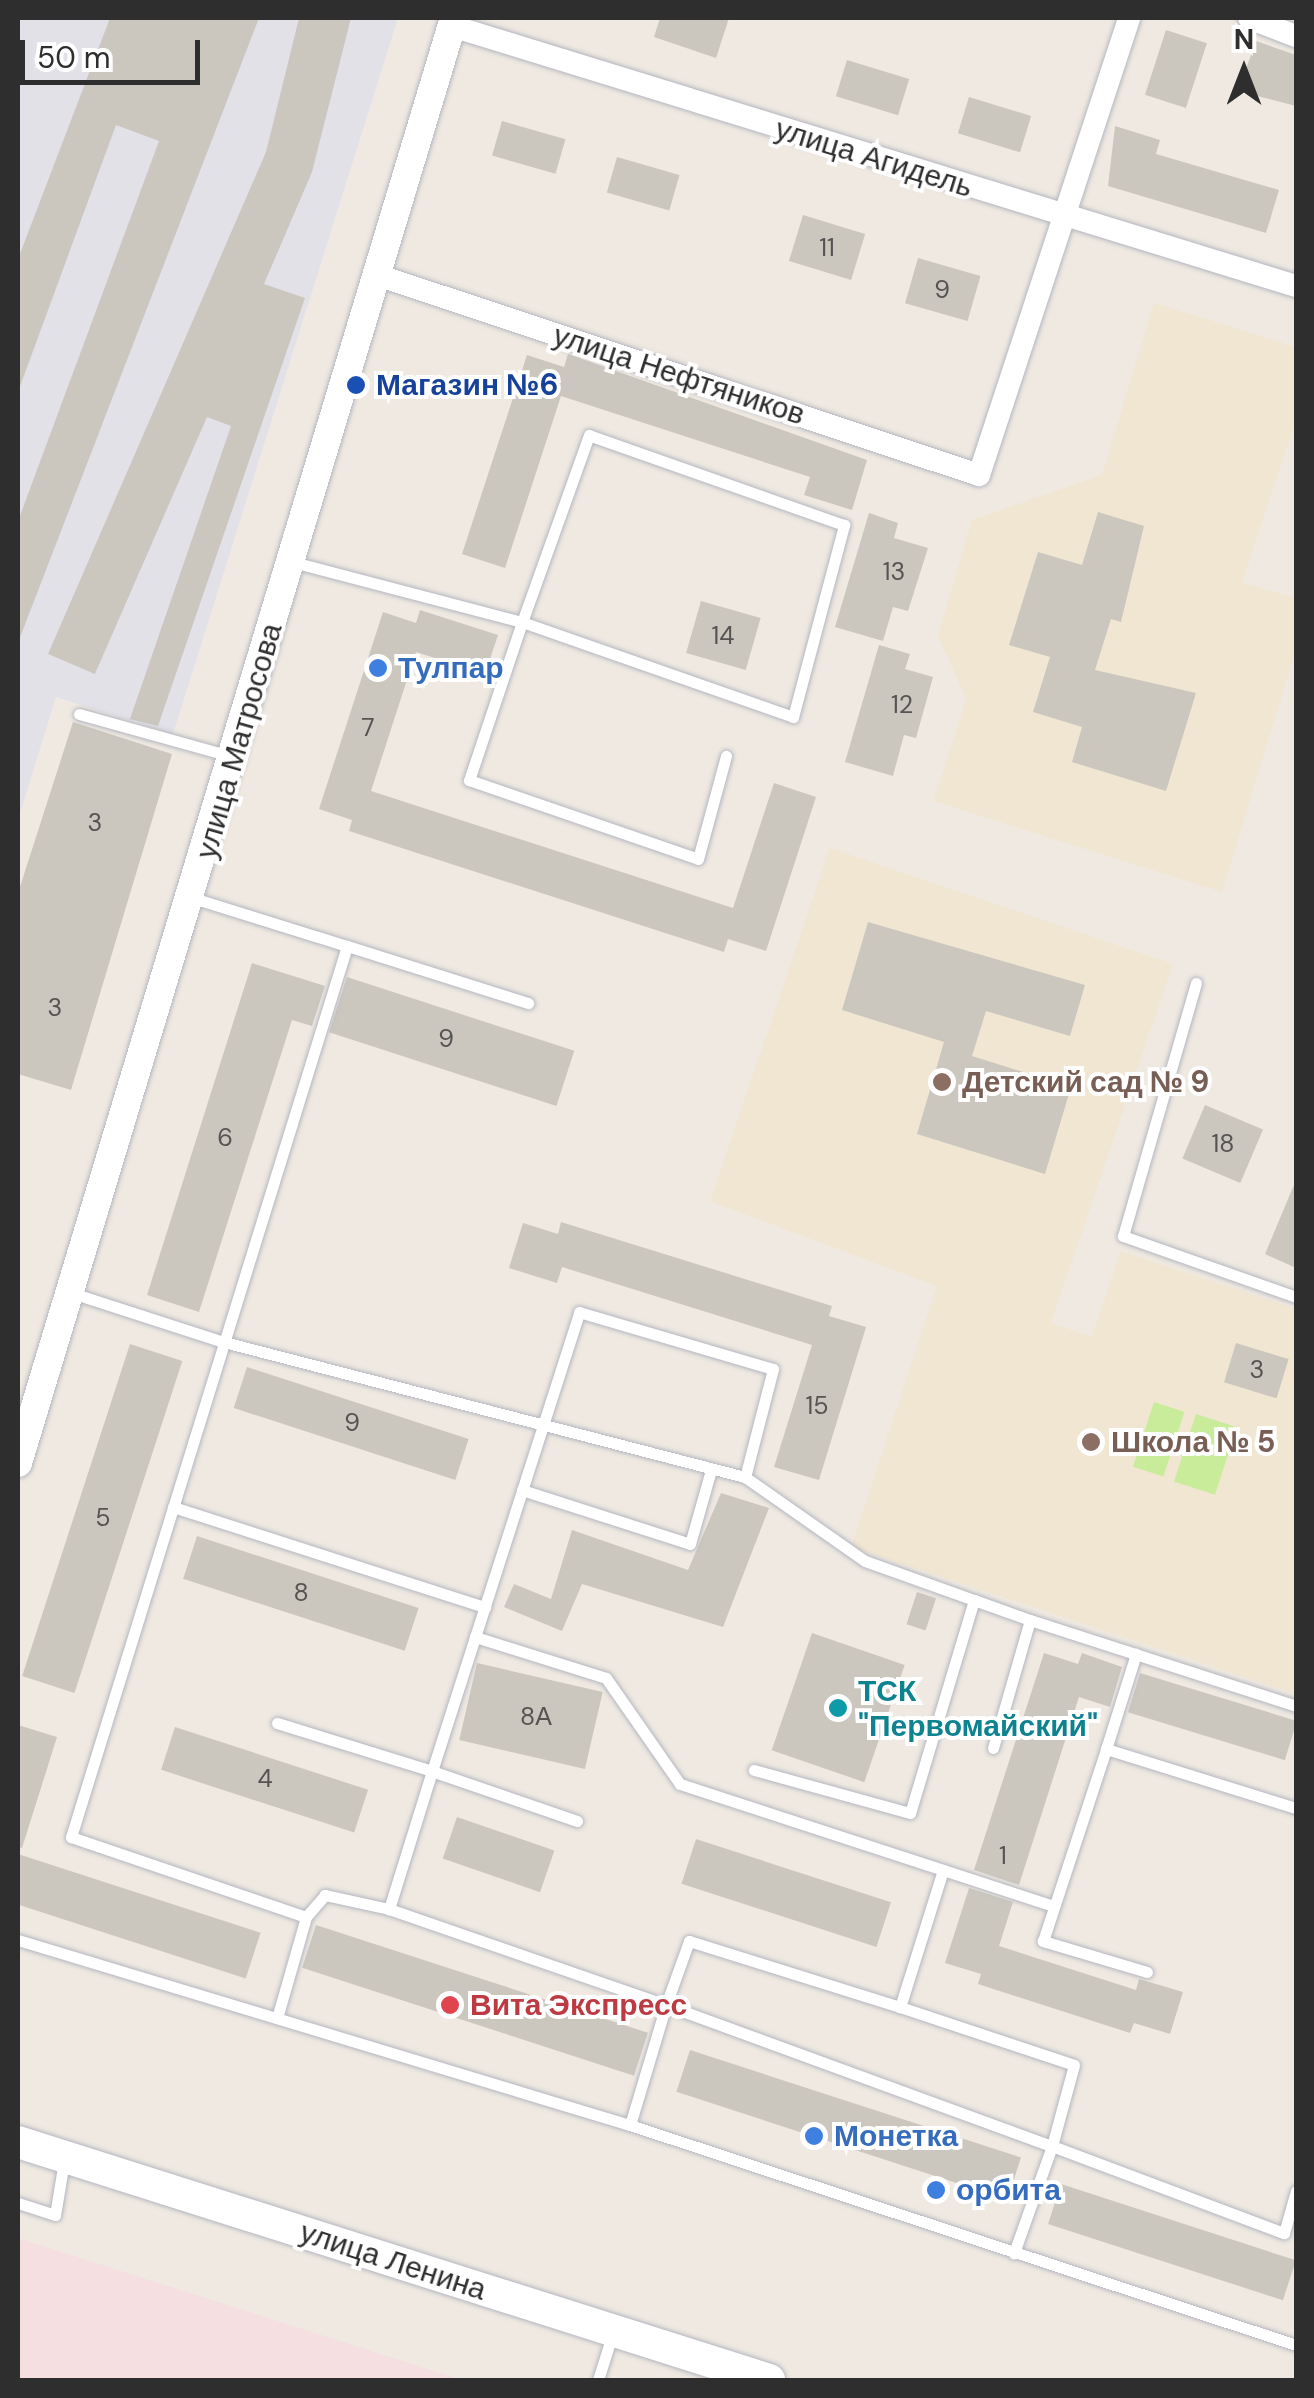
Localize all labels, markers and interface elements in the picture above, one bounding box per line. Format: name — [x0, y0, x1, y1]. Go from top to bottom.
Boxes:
scale bar — [25, 20, 205, 82]
north arrow — [1194, 20, 1294, 120]
text: N — [1234, 21, 1254, 58]
text: 50 m — [37, 38, 111, 77]
street label: улица Агидель — [771, 111, 977, 205]
house number: 11 — [819, 233, 835, 263]
house number: 9 — [934, 275, 950, 305]
street label: улица Нефтяников — [549, 317, 809, 433]
place label: Магазин №6 — [376, 367, 559, 403]
marker: Магазин №6 — [345, 374, 367, 396]
house number: 13 — [883, 557, 905, 587]
street label: улица Матросова — [188, 619, 290, 863]
house number: 14 — [712, 621, 734, 651]
place label: Тулпар — [398, 650, 504, 686]
marker: Тулпар — [367, 657, 389, 679]
house number: 12 — [891, 690, 913, 720]
house number: 7 — [361, 713, 375, 743]
house number: 3 — [88, 808, 102, 838]
house number: 3 — [48, 993, 62, 1023]
house number: 9 — [438, 1024, 454, 1054]
place label: Детский сад № 9 — [962, 1064, 1209, 1100]
marker: Детский сад № 9 — [931, 1071, 953, 1093]
house number: 6 — [217, 1123, 233, 1153]
house number: 18 — [1212, 1129, 1234, 1159]
house number: 3 — [1250, 1355, 1264, 1385]
house number: 15 — [805, 1391, 829, 1421]
house number: 9 — [344, 1408, 360, 1438]
place label: Школа № 5 — [1111, 1424, 1275, 1460]
marker: Школа № 5 — [1080, 1431, 1102, 1453]
house number: 5 — [95, 1503, 111, 1533]
house number: 8 — [293, 1578, 309, 1608]
place label: ТСК "Первомайский" — [858, 1673, 1098, 1744]
marker: ТСК "Первомайский" — [827, 1697, 849, 1719]
house number: 8А — [520, 1702, 552, 1732]
house number: 4 — [257, 1764, 273, 1794]
house number: 1 — [999, 1841, 1007, 1871]
place label: Вита Экспресс — [470, 1987, 687, 2023]
marker: Вита Экспресс — [439, 1994, 461, 2016]
place label: Монетка — [834, 2118, 958, 2154]
marker: Монетка — [803, 2125, 825, 2147]
place label: орбита — [956, 2172, 1061, 2208]
marker: орбита — [925, 2179, 947, 2201]
street label: улица Ленина — [295, 2214, 491, 2308]

